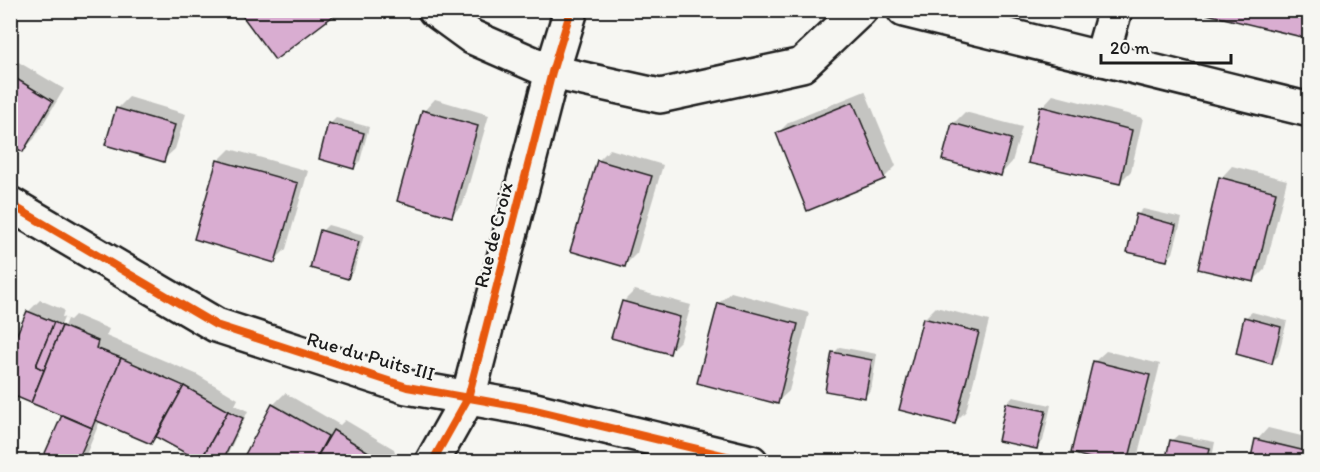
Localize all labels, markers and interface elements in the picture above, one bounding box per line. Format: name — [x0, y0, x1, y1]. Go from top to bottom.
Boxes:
scale bar — [1101, 27, 1232, 65]
text: 20 m — [1110, 37, 1150, 59]
street label: Rue de Croix — [468, 180, 518, 290]
street label: Rue du Puits III — [304, 326, 438, 386]

